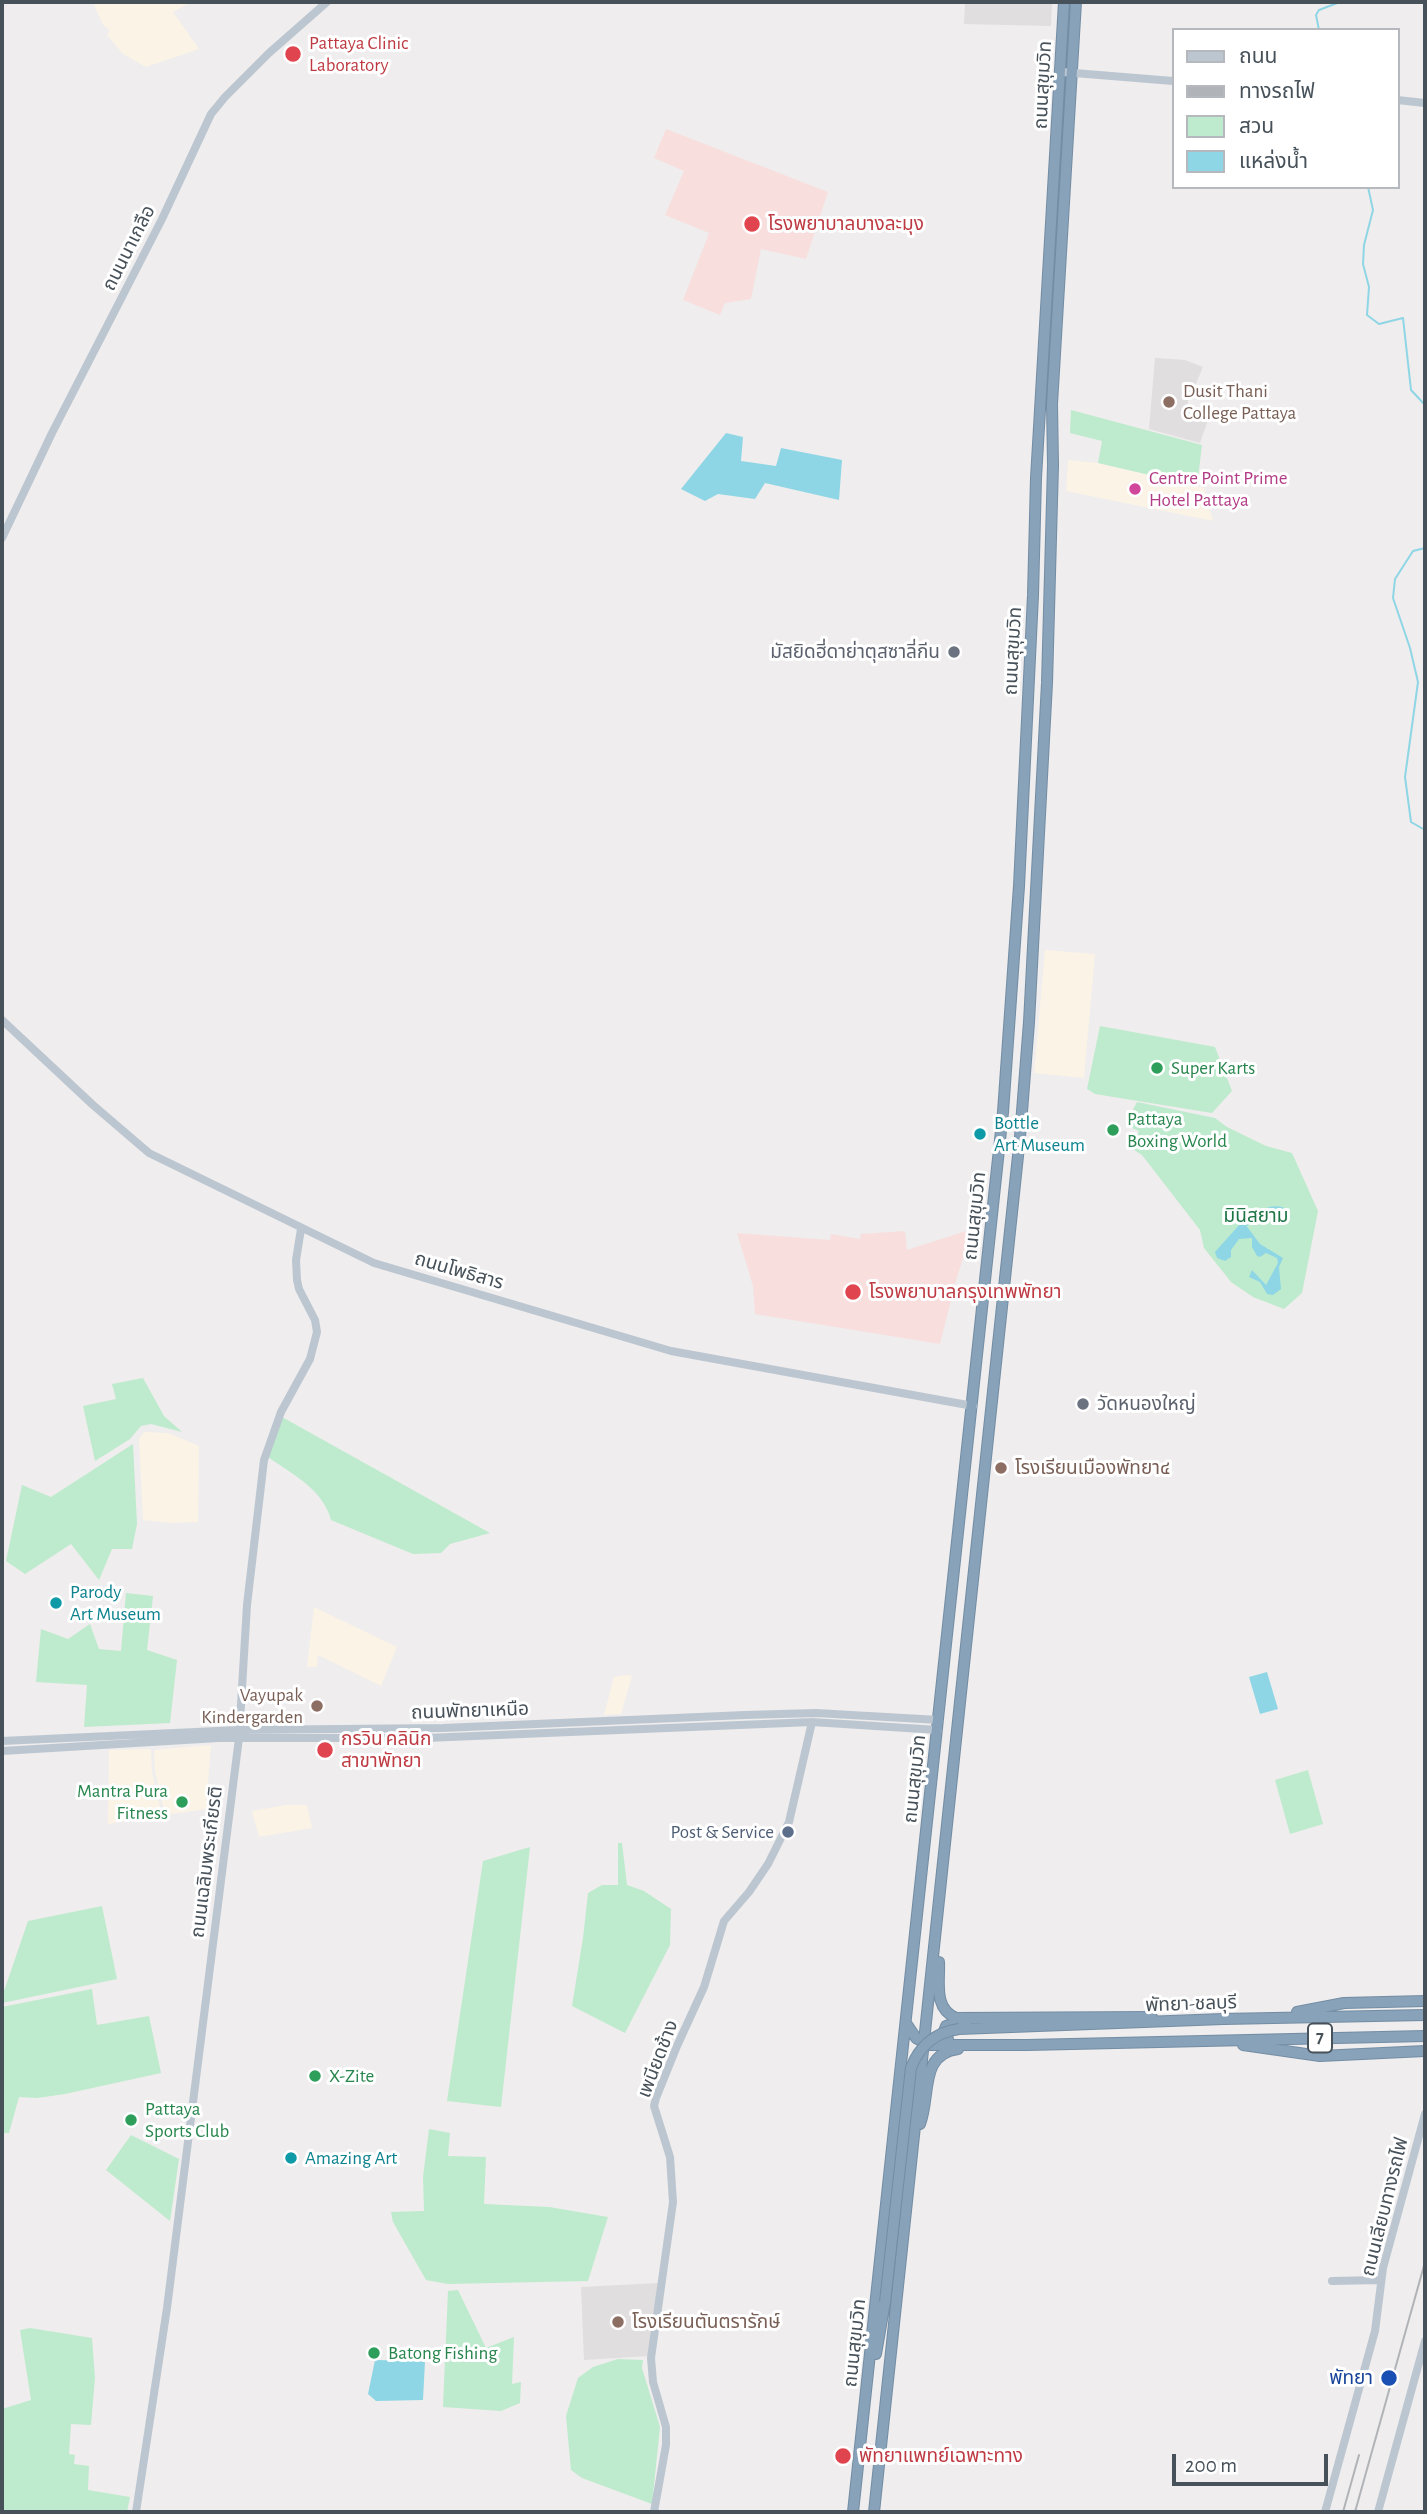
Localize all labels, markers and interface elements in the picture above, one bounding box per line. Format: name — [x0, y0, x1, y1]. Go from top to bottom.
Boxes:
legend — [1172, 28, 1399, 189]
place label: Pattaya Clinic Laboratory — [309, 32, 408, 76]
street label: ถนนสุขุมวิท — [1029, 40, 1057, 130]
marker: Pattaya Clinic Laboratory — [283, 44, 303, 64]
text: ถนน — [1239, 46, 1277, 67]
text: ทางรถไฟ — [1239, 81, 1315, 102]
text: สวน — [1239, 116, 1274, 137]
text: แหล่งน้ำ — [1239, 151, 1308, 172]
street label: ถนนนาเกลือ — [98, 201, 160, 295]
place label: โรงพยาบาลบางละมุง — [768, 213, 924, 235]
marker: โรงพยาบาลบางละมุง — [742, 214, 762, 234]
place label: Dusit Thani College Pattaya — [1183, 380, 1296, 424]
marker: Dusit Thani College Pattaya — [1161, 394, 1177, 410]
place label: Centre Point Prime Hotel Pattaya — [1149, 467, 1287, 511]
marker: Centre Point Prime Hotel Pattaya — [1127, 481, 1143, 497]
street label: ถนนสุขุมวิท — [999, 606, 1027, 696]
place label: มัสยิดฮี่ดาย่าตุสซาลี่กีน — [770, 641, 940, 663]
marker: มัสยิดฮี่ดาย่าตุสซาลี่กีน — [946, 644, 962, 660]
place label: Super Karts — [1171, 1057, 1255, 1079]
marker: Super Karts — [1149, 1060, 1165, 1076]
place label: Pattaya Boxing World — [1127, 1108, 1227, 1152]
place label: Bottle Art Museum — [994, 1112, 1085, 1156]
marker: Pattaya Boxing World — [1105, 1122, 1121, 1138]
marker: Bottle Art Museum — [972, 1126, 988, 1142]
street label: ถนนสุขุมวิท — [959, 1171, 991, 1261]
park label: มินิสยาม — [1224, 1205, 1288, 1227]
street label: ถนนโพธิสาร — [412, 1247, 506, 1295]
place label: โรงพยาบาลกรุงเทพพัทยา — [869, 1281, 1061, 1303]
marker: โรงพยาบาลกรุงเทพพัทยา — [843, 1282, 863, 1302]
place label: วัดหนองใหญ่ — [1097, 1393, 1196, 1415]
marker: วัดหนองใหญ่ — [1075, 1396, 1091, 1412]
place label: โรงเรียนเมืองพัทยา๔ — [1015, 1457, 1170, 1479]
marker: โรงเรียนเมืองพัทยา๔ — [993, 1460, 1009, 1476]
place label: Parody Art Museum — [70, 1581, 161, 1625]
marker: Parody Art Museum — [48, 1595, 64, 1611]
place label: Vayupak Kindergarden — [201, 1684, 303, 1728]
marker: Vayupak Kindergarden — [309, 1698, 325, 1714]
street label: ถนนพัทยาเหนือ — [411, 1698, 529, 1724]
place label: กรวิน คลินิก สาขาพัทยา — [341, 1728, 431, 1772]
street label: ถนนสุขุมวิท — [899, 1734, 931, 1824]
marker: กรวิน คลินิก สาขาพัทยา — [315, 1740, 335, 1760]
place label: Mantra Pura Fitness — [77, 1780, 168, 1824]
street label: ถนนเฉลิมพระเกียรติ — [186, 1785, 228, 1939]
marker: Mantra Pura Fitness — [174, 1794, 190, 1810]
place label: Post & Service — [671, 1821, 774, 1843]
marker: Post & Service — [780, 1824, 796, 1840]
street label: พัทยา-ชลบุรี — [1145, 1991, 1237, 2017]
street label: เพนียดช้าง — [633, 2017, 683, 2101]
road number: 7 — [1308, 2024, 1332, 2052]
place label: X-Zite — [329, 2065, 374, 2087]
marker: X-Zite — [307, 2068, 323, 2084]
place label: Pattaya Sports Club — [145, 2098, 229, 2142]
marker: Pattaya Sports Club — [123, 2112, 139, 2128]
street label: ถนนเลียบทางรถไฟ — [1357, 2135, 1413, 2279]
place label: Amazing Art — [305, 2147, 397, 2169]
marker: Amazing Art — [283, 2150, 299, 2166]
street label: ถนนสุขุมวิท — [839, 2298, 871, 2388]
place label: โรงเรียนตันตรารักษ์ — [632, 2311, 780, 2333]
marker: โรงเรียนตันตรารักษ์ — [610, 2314, 626, 2330]
place label: Batong Fishing — [388, 2342, 498, 2364]
marker: Batong Fishing — [366, 2345, 382, 2361]
place label: พัทยา — [1329, 2367, 1373, 2389]
marker: พัทยา — [1379, 2368, 1399, 2388]
scale bar — [1175, 2440, 1331, 2484]
place label: พัทยาแพทย์เฉพาะทาง — [859, 2445, 1023, 2467]
marker: พัทยาแพทย์เฉพาะทาง — [833, 2446, 853, 2466]
text: 200 m — [1185, 2455, 1237, 2476]

